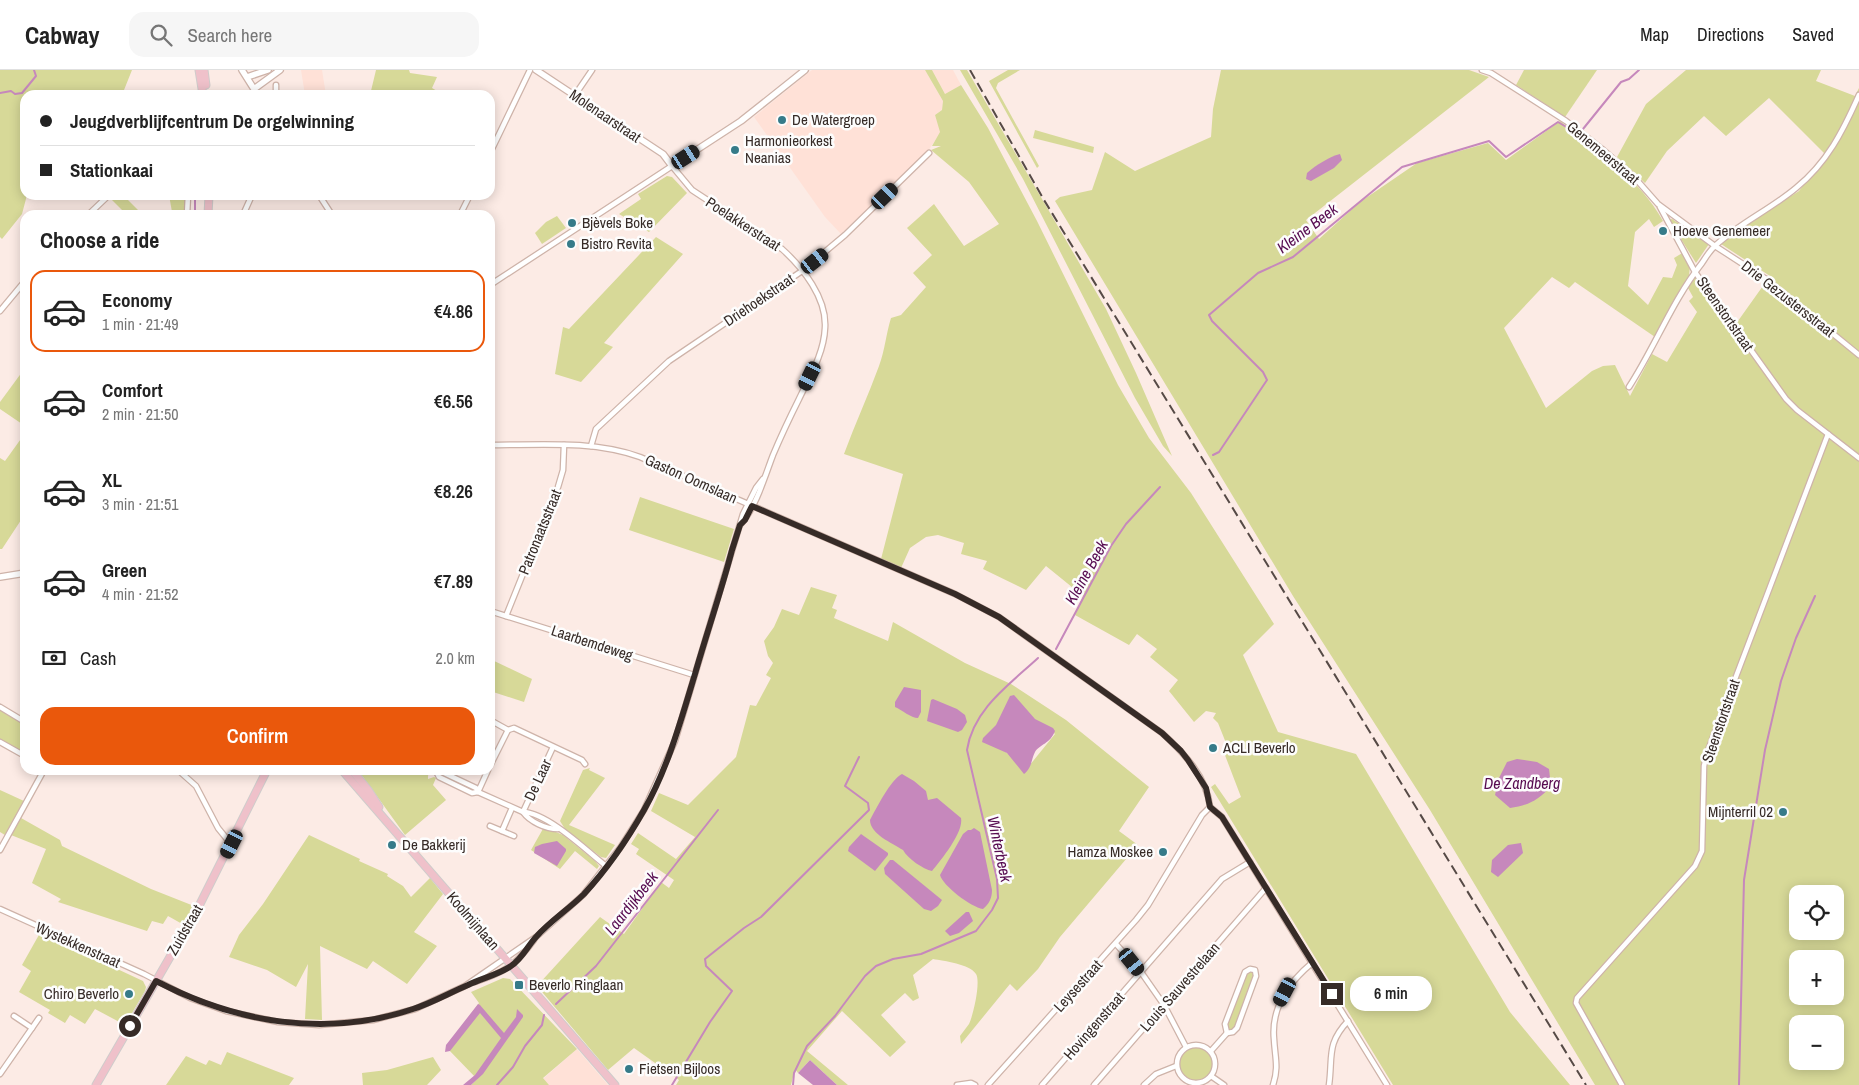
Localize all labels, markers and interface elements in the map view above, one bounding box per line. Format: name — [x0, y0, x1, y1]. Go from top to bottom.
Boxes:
search box — [129, 12, 479, 57]
text: Cabway — [25, 19, 99, 51]
icon: search — [147, 21, 175, 49]
text: Search here — [187, 22, 272, 48]
text: Map — [1640, 22, 1669, 47]
text: Directions — [1697, 22, 1764, 47]
text: Saved — [1792, 22, 1834, 47]
street label: Molenaarstraat — [565, 84, 646, 148]
text: Jeugdverblijfcentrum De orgelwinning — [70, 108, 354, 134]
place label: De Watergroep — [792, 109, 875, 130]
marker: De Watergroep — [776, 114, 788, 126]
street label: Genemeerstraat — [1563, 116, 1645, 190]
place label: Harmonieorkest Neanias — [745, 130, 833, 168]
car — [669, 143, 702, 171]
marker: Harmonieorkest Neanias — [729, 144, 741, 156]
text: Stationkaai — [70, 157, 153, 183]
car — [868, 180, 901, 212]
street label: Poelakkerstraat — [702, 191, 785, 256]
water label: Kleine Beek — [1272, 198, 1342, 258]
place label: Bjèvels Boke — [582, 212, 653, 233]
marker: Bjèvels Boke — [566, 217, 578, 229]
place label: Hoeve Genemeer — [1673, 220, 1770, 241]
text: Choose a ride — [40, 225, 159, 255]
marker: Hoeve Genemeer — [1657, 225, 1669, 237]
place label: Bistro Revita — [581, 233, 652, 254]
marker: Bistro Revita — [565, 238, 577, 250]
car — [798, 246, 831, 276]
street label: Drie Gezustersstraat — [1737, 255, 1840, 342]
street label: Driehoekstraat — [719, 268, 799, 331]
street label: Steenstortstraat — [1692, 272, 1759, 356]
text: Economy — [102, 287, 172, 313]
icon: car — [42, 289, 87, 334]
text: €4.86 — [434, 298, 473, 324]
text: 1 min · 21:49 — [102, 313, 179, 335]
car — [796, 359, 823, 393]
text: Comfort — [102, 377, 163, 403]
icon: car — [42, 379, 87, 424]
text: €6.56 — [434, 388, 473, 414]
text: 2 min · 21:50 — [102, 403, 179, 425]
street label: Gaston Oomslaan — [642, 449, 741, 508]
text: XL — [102, 467, 122, 493]
icon: car — [42, 469, 87, 514]
text: €8.26 — [434, 478, 473, 504]
street label: Patronaatsstraat — [513, 486, 566, 578]
text: 3 min · 21:51 — [102, 493, 179, 515]
water label: Kleine Beek — [1059, 535, 1113, 608]
text: Green — [102, 557, 147, 583]
icon: car — [42, 559, 87, 604]
text: €7.89 — [434, 568, 473, 594]
text: 4 min · 21:52 — [102, 583, 179, 605]
street label: Laarbemdeweg — [549, 619, 636, 666]
icon: cash — [40, 644, 68, 672]
text: Cash — [80, 645, 116, 671]
text: 2.0 km — [436, 647, 475, 669]
street label: Steenstortstraat — [1696, 676, 1745, 765]
button: Confirm — [40, 707, 475, 765]
place label: ACLI Beverlo — [1222, 737, 1296, 758]
marker: ACLI Beverlo — [1207, 742, 1219, 754]
street label: De Laar — [519, 756, 556, 804]
water label: De Zandberg — [1484, 772, 1560, 794]
place label: Mijnterril 02 — [1708, 801, 1773, 822]
marker: Mijnterril 02 — [1777, 806, 1789, 818]
water label: Winterbeek — [982, 814, 1018, 884]
car — [218, 827, 245, 861]
place label: De Bakkerij — [402, 834, 466, 855]
marker: De Bakkerij — [386, 839, 398, 851]
place label: Hamza Moskee — [1068, 841, 1153, 862]
marker: Hamza Moskee — [1157, 846, 1169, 858]
water label: Laardijkbeek — [599, 866, 663, 939]
map controls — [1789, 885, 1844, 1070]
button: locate — [1789, 885, 1844, 940]
street label: Koolmijnlaan — [442, 887, 505, 954]
street label: Zuidstraat — [162, 900, 208, 959]
street label: Wystekkenstraat — [32, 916, 124, 973]
street label: Louis Sauvestrelaan — [1135, 937, 1224, 1036]
car — [1116, 946, 1147, 978]
button: + — [1789, 950, 1844, 1005]
street label: Leysestraat — [1049, 955, 1107, 1016]
place label: Beverlo Ringlaan — [529, 974, 623, 995]
car — [1271, 975, 1298, 1009]
callout: 6 min — [1350, 976, 1432, 1012]
marker: Beverlo Ringlaan — [513, 979, 525, 991]
text: 6 min — [1374, 982, 1408, 1004]
place label: Chiro Beverlo — [44, 983, 119, 1004]
route end — [1321, 983, 1343, 1005]
street label: Hovingenstraat — [1058, 987, 1129, 1064]
marker: Chiro Beverlo — [123, 988, 135, 1000]
route start — [119, 1015, 141, 1037]
button: − — [1789, 1015, 1844, 1070]
place label: Fietsen Bijloos — [639, 1058, 720, 1079]
marker: Fietsen Bijloos — [623, 1063, 635, 1075]

